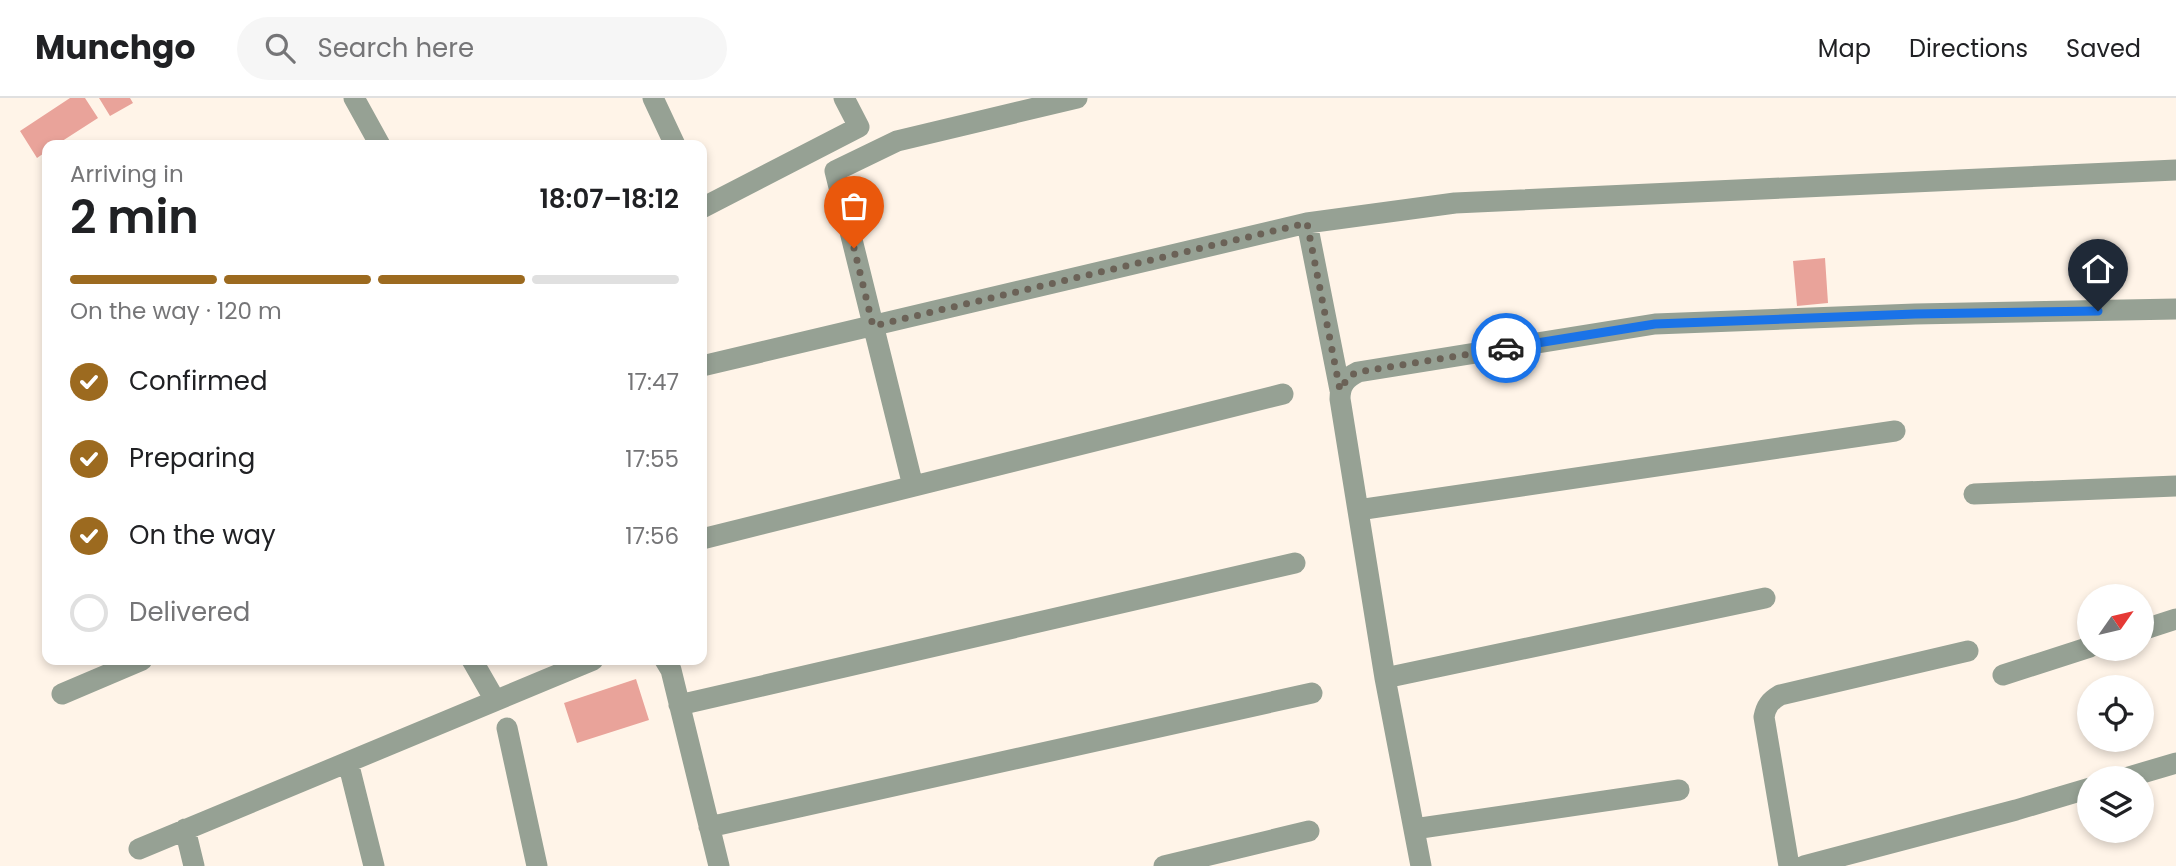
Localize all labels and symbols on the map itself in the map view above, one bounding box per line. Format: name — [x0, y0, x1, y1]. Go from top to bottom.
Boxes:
pin — [824, 176, 884, 248]
pin — [2068, 239, 2128, 311]
courier — [1471, 313, 1541, 383]
north arrow — [2077, 584, 2154, 662]

